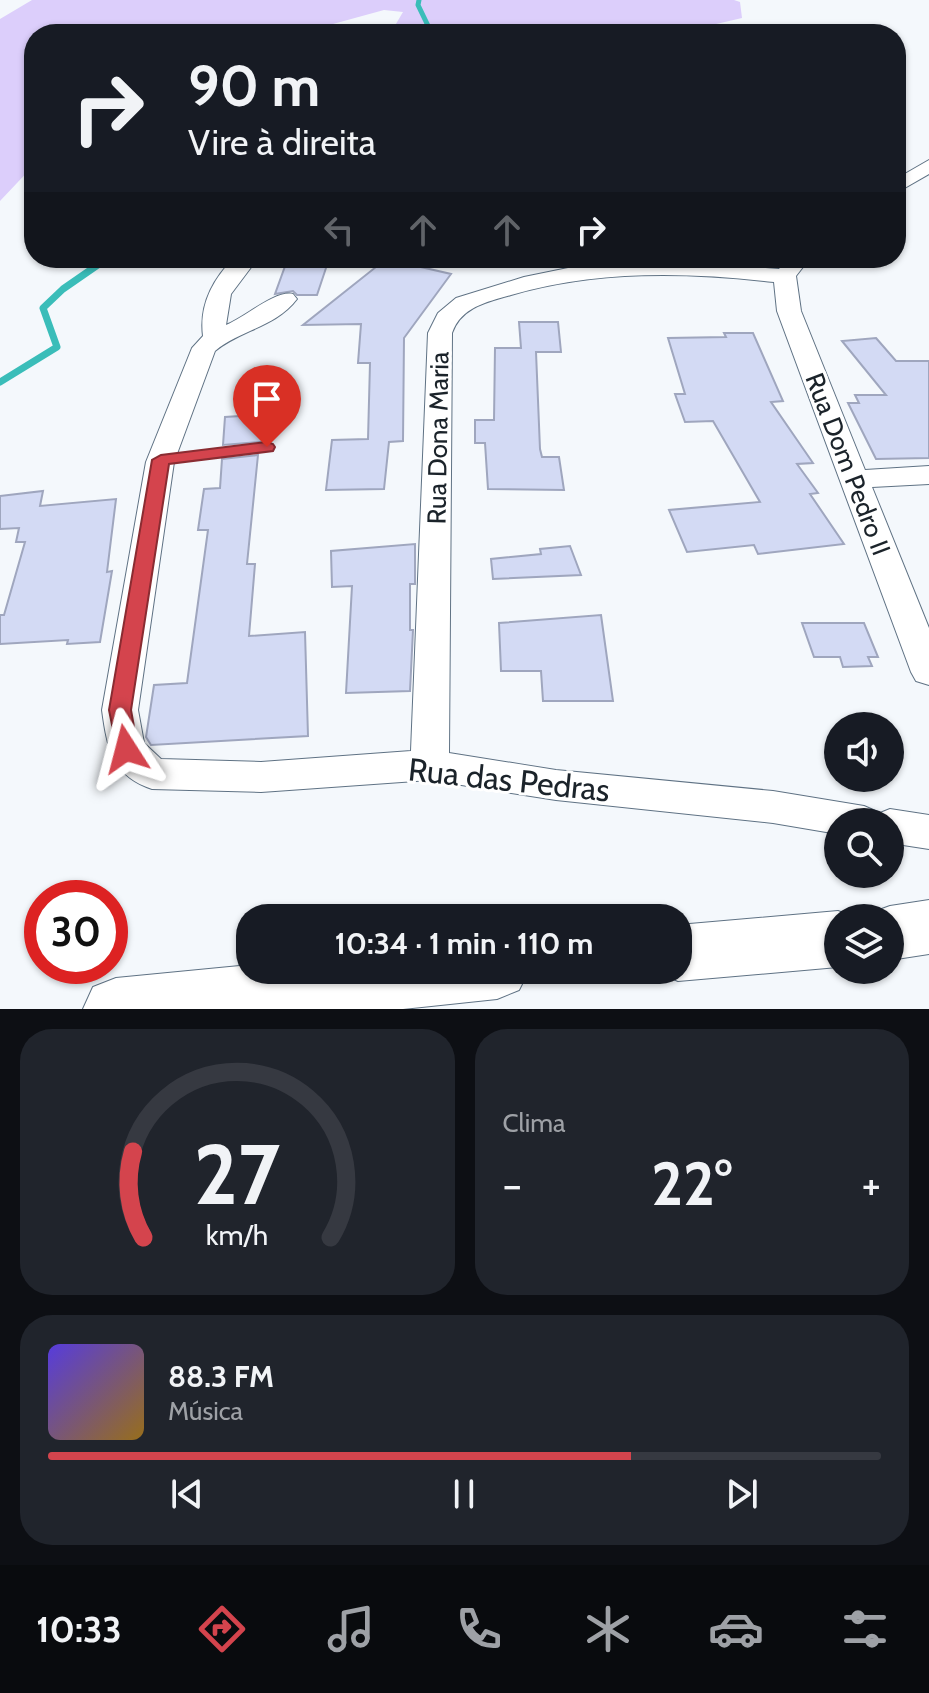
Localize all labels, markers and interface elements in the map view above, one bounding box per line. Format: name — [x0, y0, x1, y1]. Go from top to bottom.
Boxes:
text: 90 m — [188, 52, 320, 120]
icon: right — [56, 56, 160, 160]
text: Vire à direita — [188, 120, 376, 164]
icon: left — [317, 208, 361, 252]
icon: ahead — [401, 208, 445, 252]
icon: ahead — [485, 208, 529, 252]
icon: right — [569, 208, 613, 252]
street label: Rua Dona Maria — [420, 351, 456, 525]
pin — [233, 365, 301, 447]
street label: Rua Dom Pedro II — [799, 368, 897, 560]
icon: arrive — [245, 377, 289, 421]
position arrow — [84, 707, 168, 791]
map controls — [824, 712, 904, 984]
button: sound — [824, 712, 904, 792]
street label: Rua das Pedras — [406, 750, 612, 809]
button: search — [824, 808, 904, 888]
speed limit sign: 30 — [24, 880, 128, 984]
button: layers — [824, 904, 904, 984]
text: 10:34 · 1 min · 110 m — [335, 925, 593, 962]
text: Clima — [503, 1107, 565, 1139]
text: 27 — [194, 1124, 280, 1225]
text: 22° — [651, 1147, 732, 1220]
text: − — [503, 1158, 522, 1211]
text: + — [862, 1158, 881, 1211]
text: km/h — [206, 1217, 269, 1252]
text: 88.3 FM — [168, 1358, 274, 1395]
text: Música — [168, 1395, 243, 1427]
icon: previous — [165, 1472, 209, 1516]
icon: pause — [442, 1472, 486, 1516]
icon: next — [720, 1472, 764, 1516]
icon: directions — [194, 1601, 250, 1657]
icon: music — [323, 1601, 379, 1657]
icon: phone — [451, 1601, 507, 1657]
icon: climate — [580, 1601, 636, 1657]
icon: car — [708, 1601, 764, 1657]
icon: filters — [837, 1601, 893, 1657]
text: 10:33 — [36, 1607, 122, 1651]

